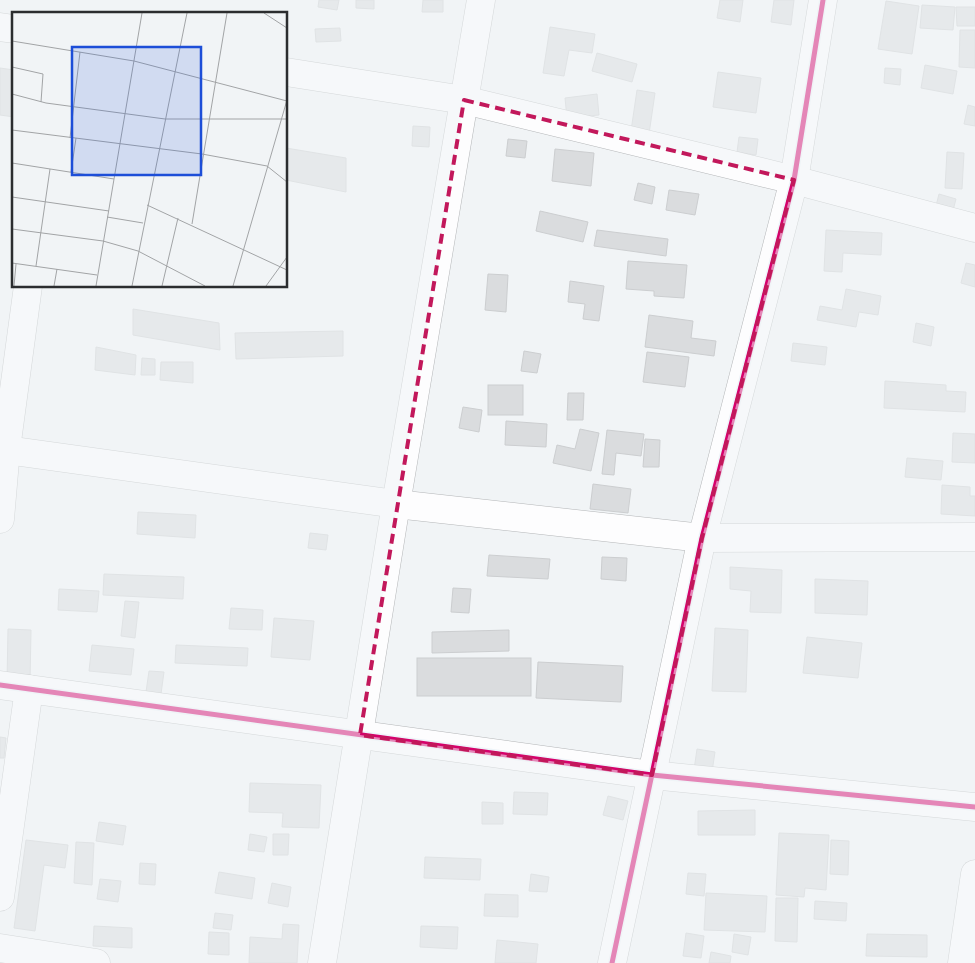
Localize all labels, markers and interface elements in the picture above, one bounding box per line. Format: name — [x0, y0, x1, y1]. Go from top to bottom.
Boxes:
inset map — [12, 12, 288, 288]

